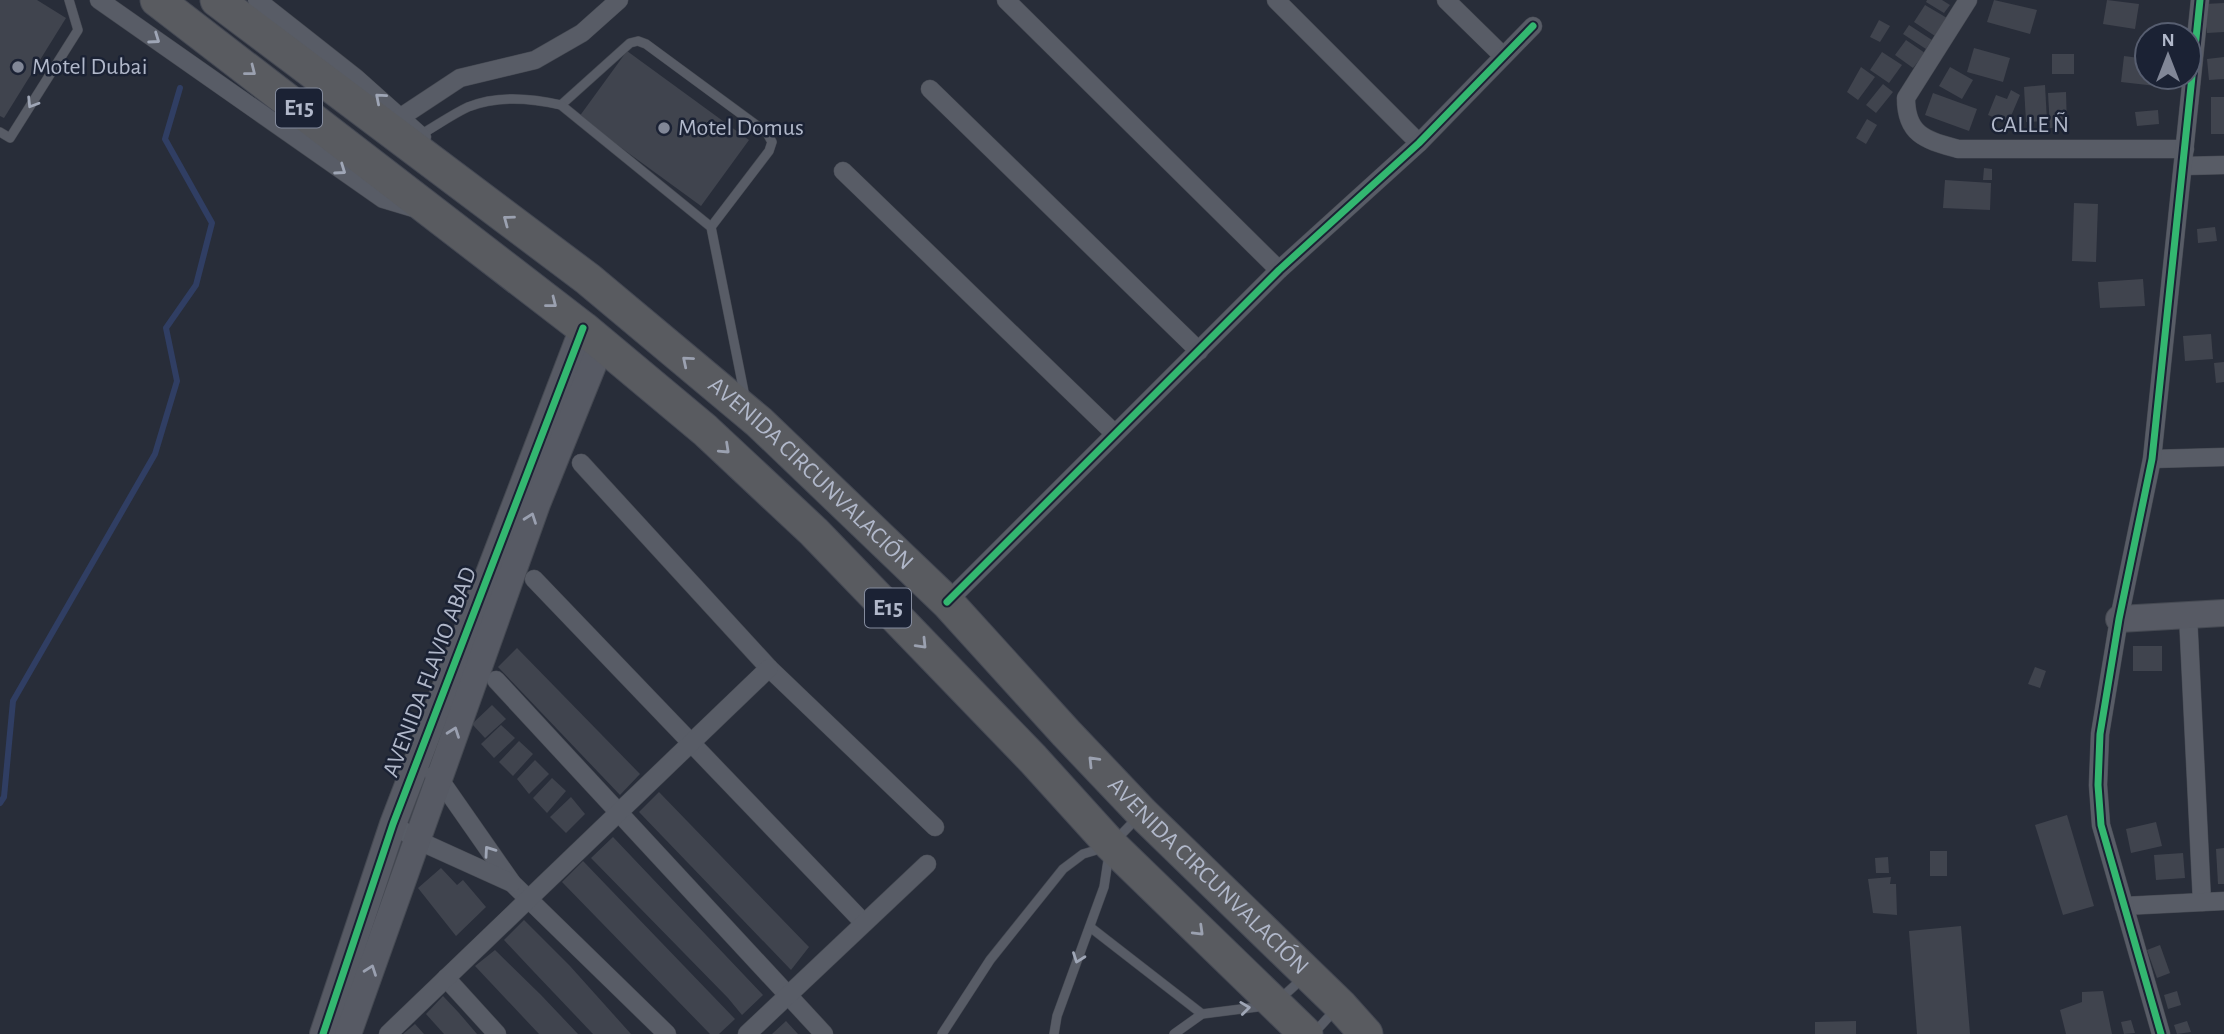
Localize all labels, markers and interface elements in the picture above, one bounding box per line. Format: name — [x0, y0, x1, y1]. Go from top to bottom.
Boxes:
north arrow — [2133, 21, 2203, 91]
one-way arrow — [147, 31, 160, 43]
text: N — [2161, 31, 2175, 50]
place label: Motel Dubai — [32, 55, 148, 79]
marker: Motel Dubai — [10, 59, 26, 75]
one-way arrow — [243, 62, 255, 75]
road number: E15 — [276, 88, 322, 128]
one-way arrow — [375, 94, 388, 106]
one-way arrow — [27, 95, 40, 108]
street label: CALLE Ñ — [1991, 111, 2069, 137]
place label: Motel Domus — [678, 116, 804, 140]
marker: Motel Domus — [656, 120, 672, 136]
one-way arrow — [333, 162, 346, 174]
one-way arrow — [504, 215, 516, 228]
one-way arrow — [544, 294, 556, 307]
one-way arrow — [682, 357, 695, 369]
street label: AVENIDA CIRCUNVALACIÓN — [703, 373, 918, 575]
one-way arrow — [717, 441, 730, 454]
one-way arrow — [523, 513, 537, 525]
street label: AVENIDA FLAVIO ABAD — [379, 564, 481, 780]
road number: E15 — [865, 588, 911, 628]
one-way arrow — [914, 636, 926, 649]
one-way arrow — [446, 727, 460, 739]
one-way arrow — [1088, 756, 1101, 769]
street label: AVENIDA CIRCUNVALACIÓN — [1103, 773, 1313, 979]
one-way arrow — [485, 846, 497, 859]
one-way arrow — [1191, 922, 1204, 935]
one-way arrow — [1073, 951, 1087, 963]
one-way arrow — [362, 964, 376, 976]
one-way arrow — [1240, 1001, 1251, 1016]

